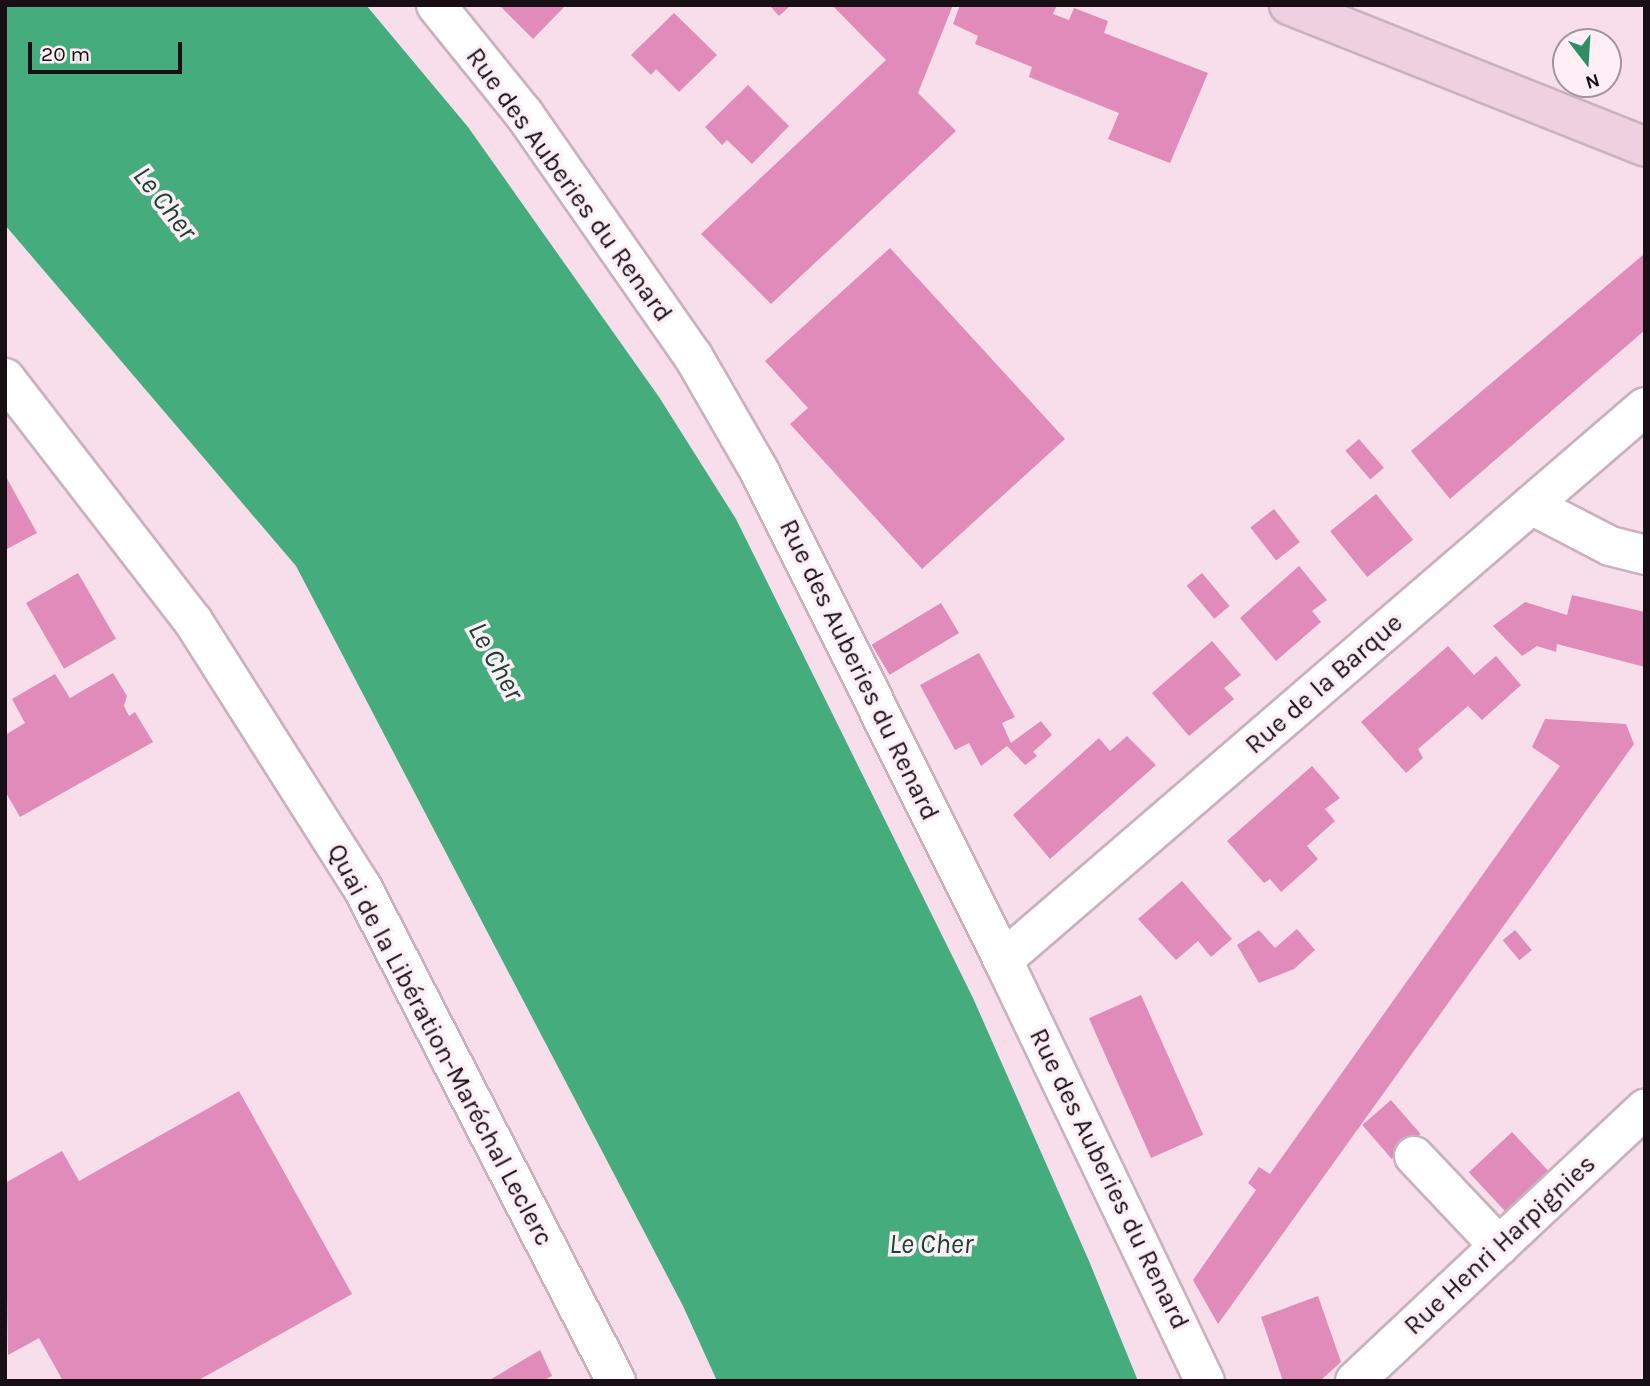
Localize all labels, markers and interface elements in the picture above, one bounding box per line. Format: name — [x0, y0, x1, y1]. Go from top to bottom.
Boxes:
scale bar — [32, 28, 186, 72]
north arrow — [1552, 28, 1622, 98]
text: 20 m — [41, 42, 90, 66]
street label: Rue des Auberies du Renard — [459, 42, 679, 328]
text: N — [1583, 69, 1602, 94]
water label: Le Cher — [126, 160, 204, 246]
street label: Rue des Auberies du Renard — [772, 514, 946, 826]
street label: Rue de la Barque — [1239, 607, 1409, 761]
water label: Le Cher — [461, 616, 531, 706]
street label: Quai de la Libération-Maréchal Leclerc — [320, 839, 560, 1251]
street label: Rue des Auberies du Renard — [1022, 1023, 1196, 1335]
street label: Rue Henri Harpignies — [1398, 1148, 1602, 1342]
water label: Le Cher — [889, 1227, 973, 1261]

